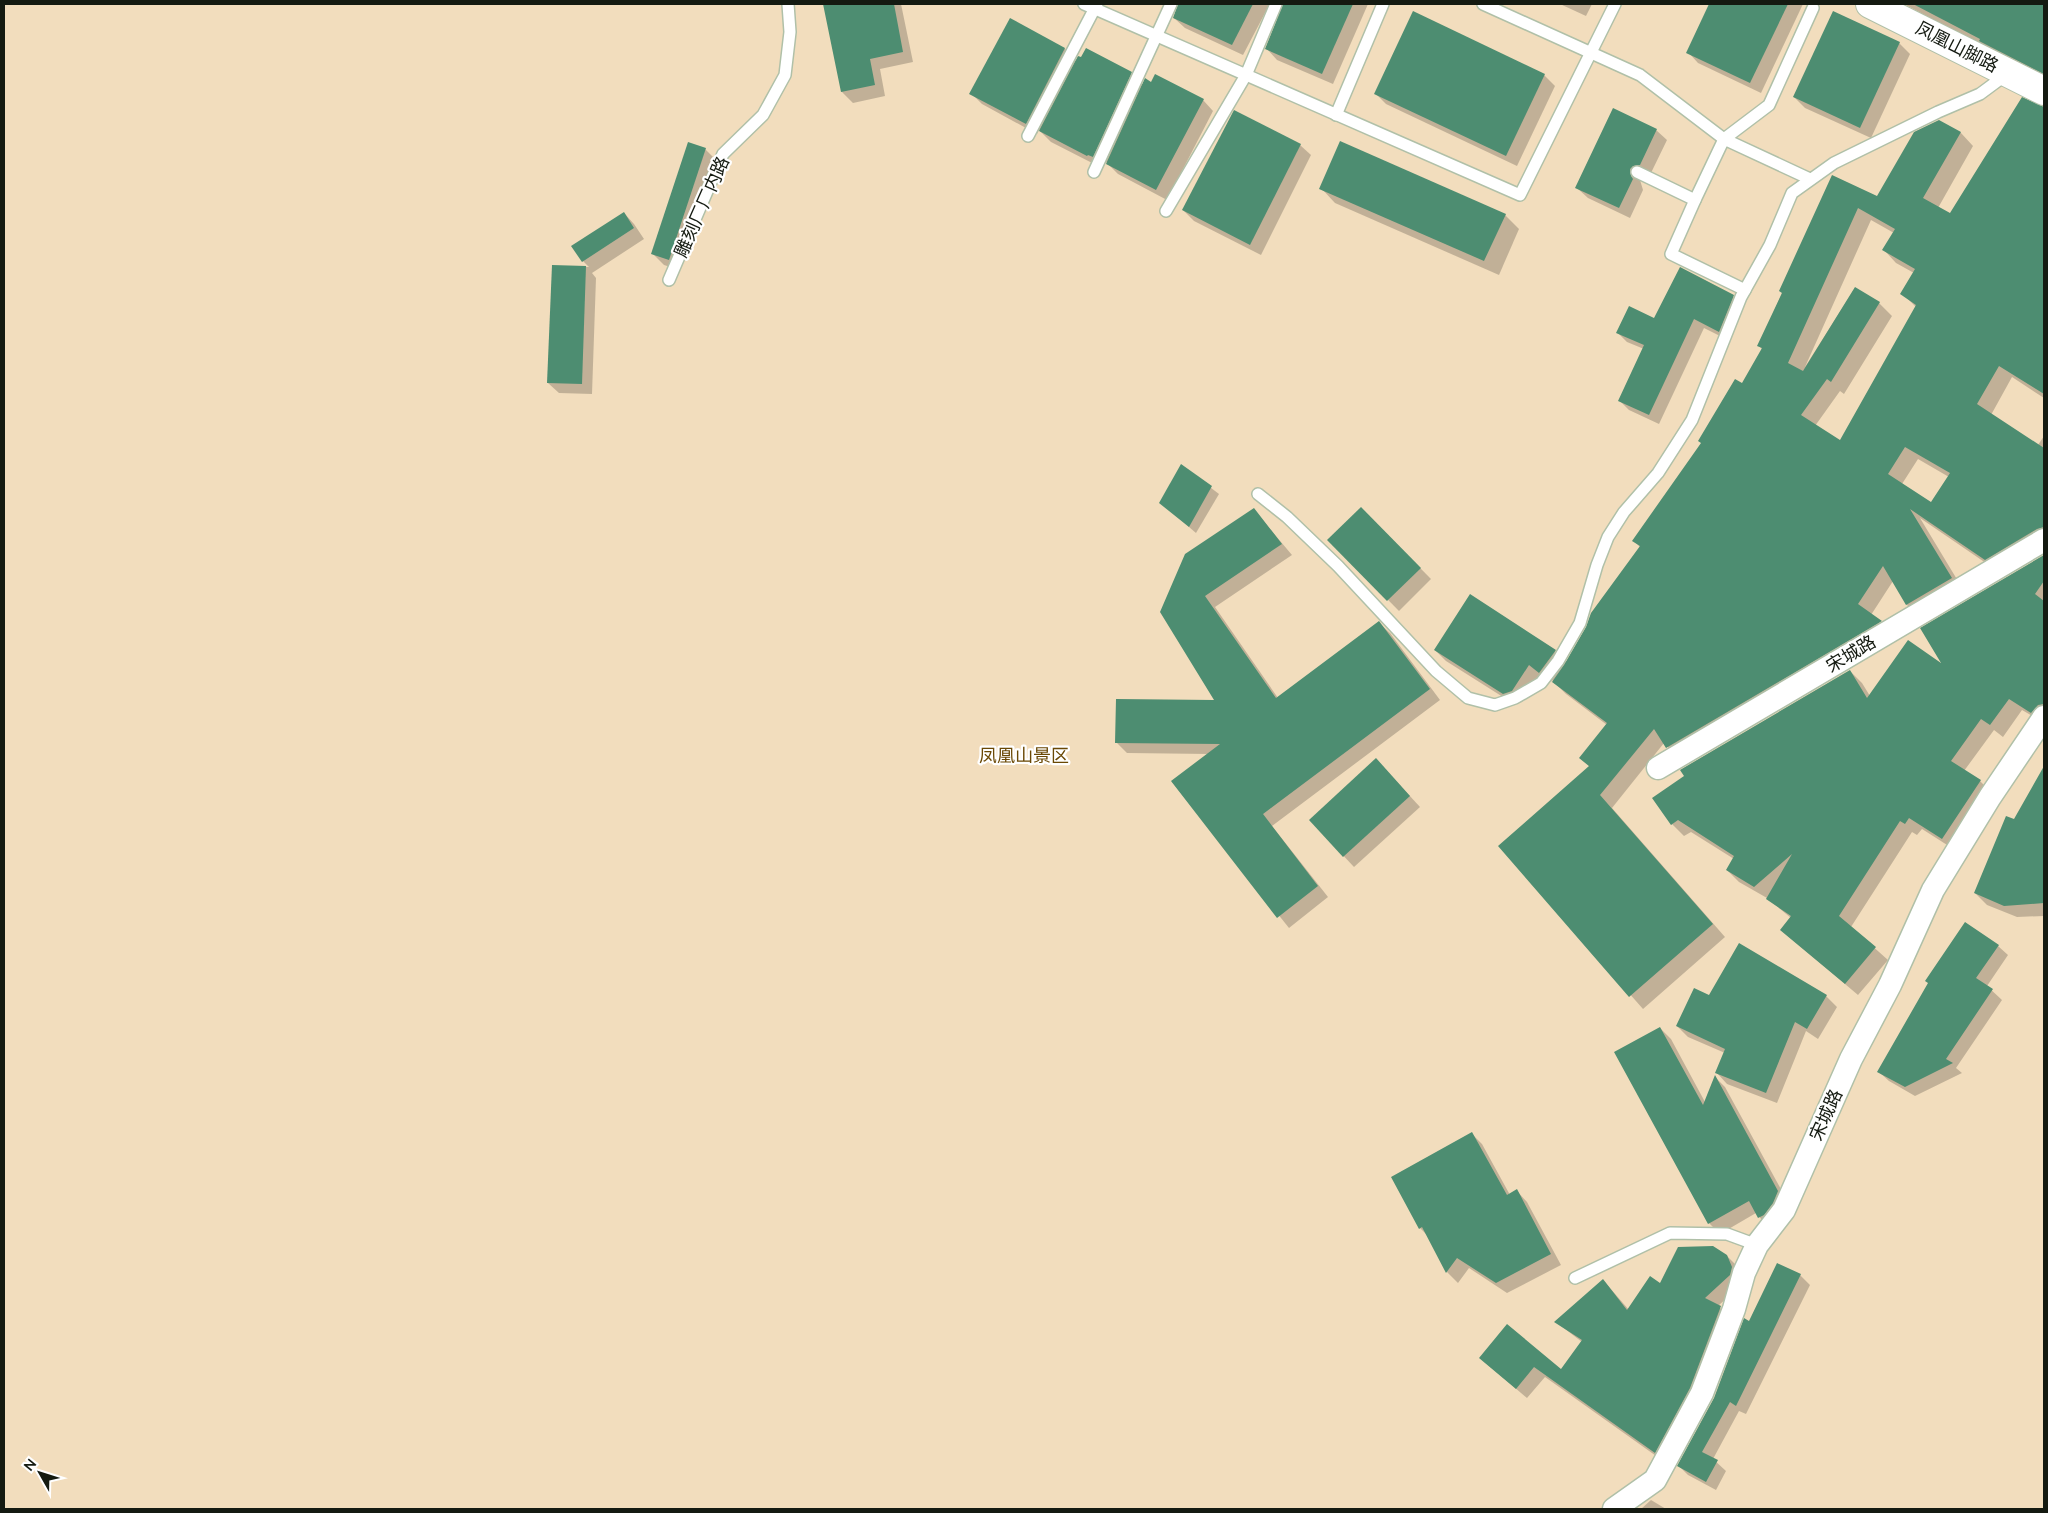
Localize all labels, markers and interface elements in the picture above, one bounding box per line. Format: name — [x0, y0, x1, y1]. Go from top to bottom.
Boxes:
street label: 凤凰山脚路 — [1912, 16, 2003, 77]
street label: 雕刻厂厂内路 — [669, 153, 734, 261]
street label: 宋城路 — [1822, 630, 1880, 677]
park label: 凤凰山景区 — [979, 744, 1069, 767]
street label: 宋城路 — [1804, 1085, 1847, 1144]
north arrow — [15, 1448, 65, 1498]
text: N — [20, 1455, 40, 1475]

